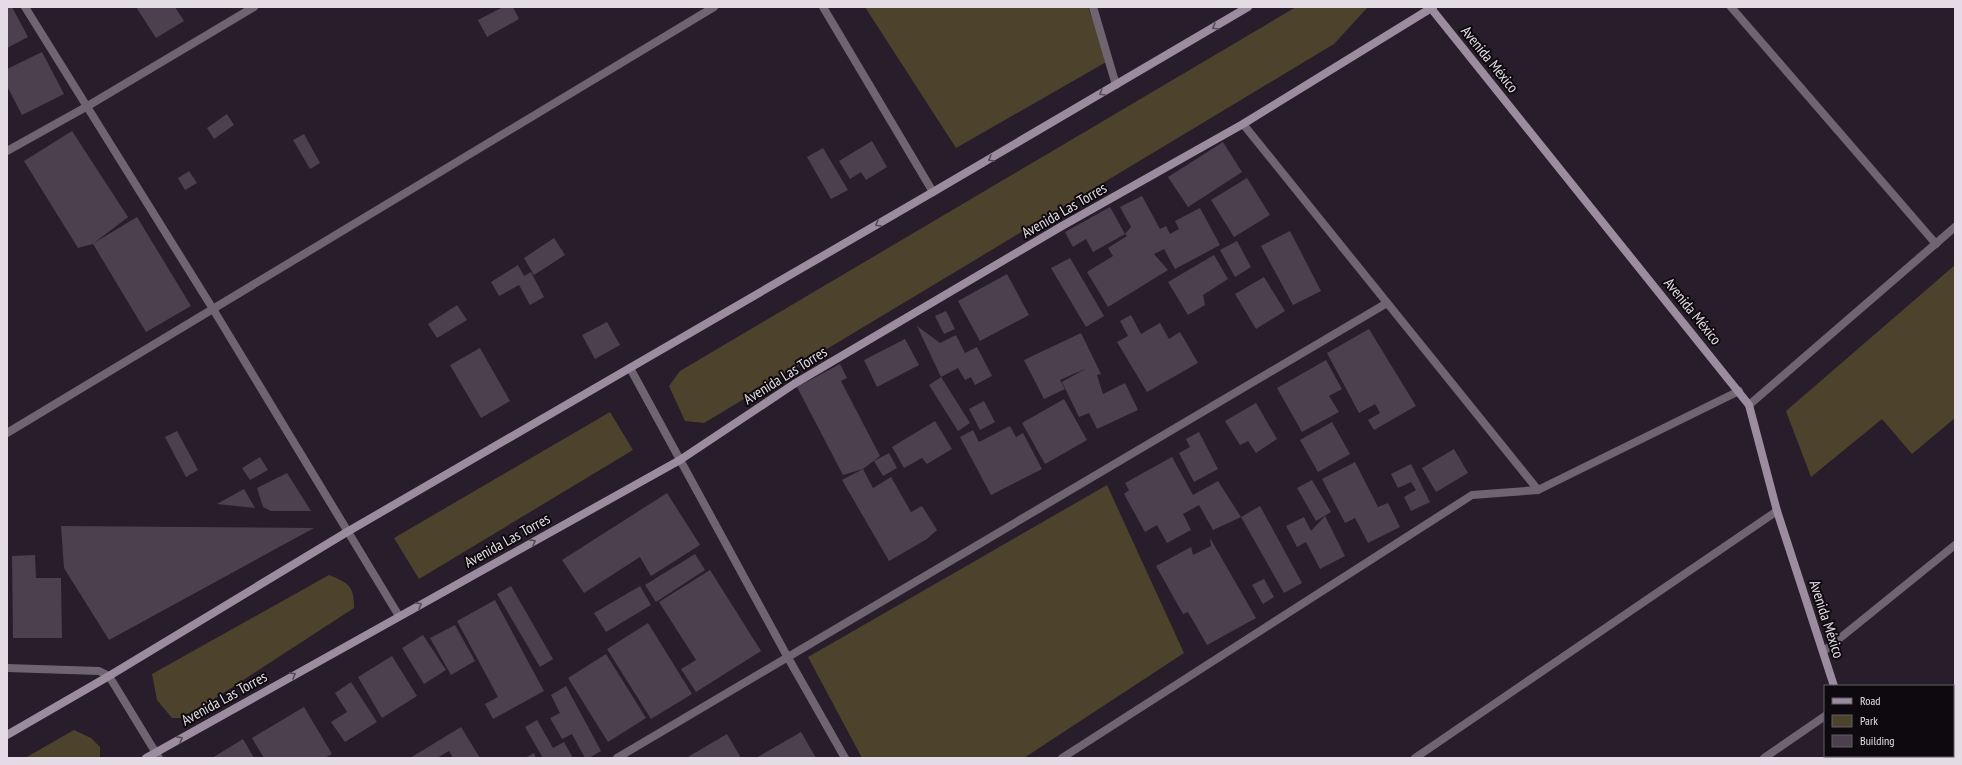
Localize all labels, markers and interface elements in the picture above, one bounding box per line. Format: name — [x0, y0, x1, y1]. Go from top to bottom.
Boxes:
one-way arrow — [1212, 22, 1219, 29]
street label: Avenida México — [1457, 22, 1523, 96]
one-way arrow — [1099, 88, 1107, 95]
one-way arrow — [987, 154, 995, 161]
street label: Avenida Las Torres — [1018, 178, 1110, 242]
one-way arrow — [875, 220, 882, 227]
street label: Avenida México — [1660, 274, 1726, 348]
street label: Avenida Las Torres — [740, 342, 830, 408]
street label: Avenida Las Torres — [461, 509, 553, 571]
one-way arrow — [529, 539, 536, 546]
street label: Avenida México — [1806, 578, 1848, 660]
one-way arrow — [415, 602, 422, 610]
street label: Avenida Las Torres — [178, 667, 270, 729]
one-way arrow — [289, 673, 296, 680]
legend — [1824, 685, 1954, 757]
text: Road — [1860, 693, 1880, 708]
text: Park — [1860, 713, 1878, 728]
text: Building — [1860, 733, 1895, 748]
one-way arrow — [176, 736, 183, 743]

